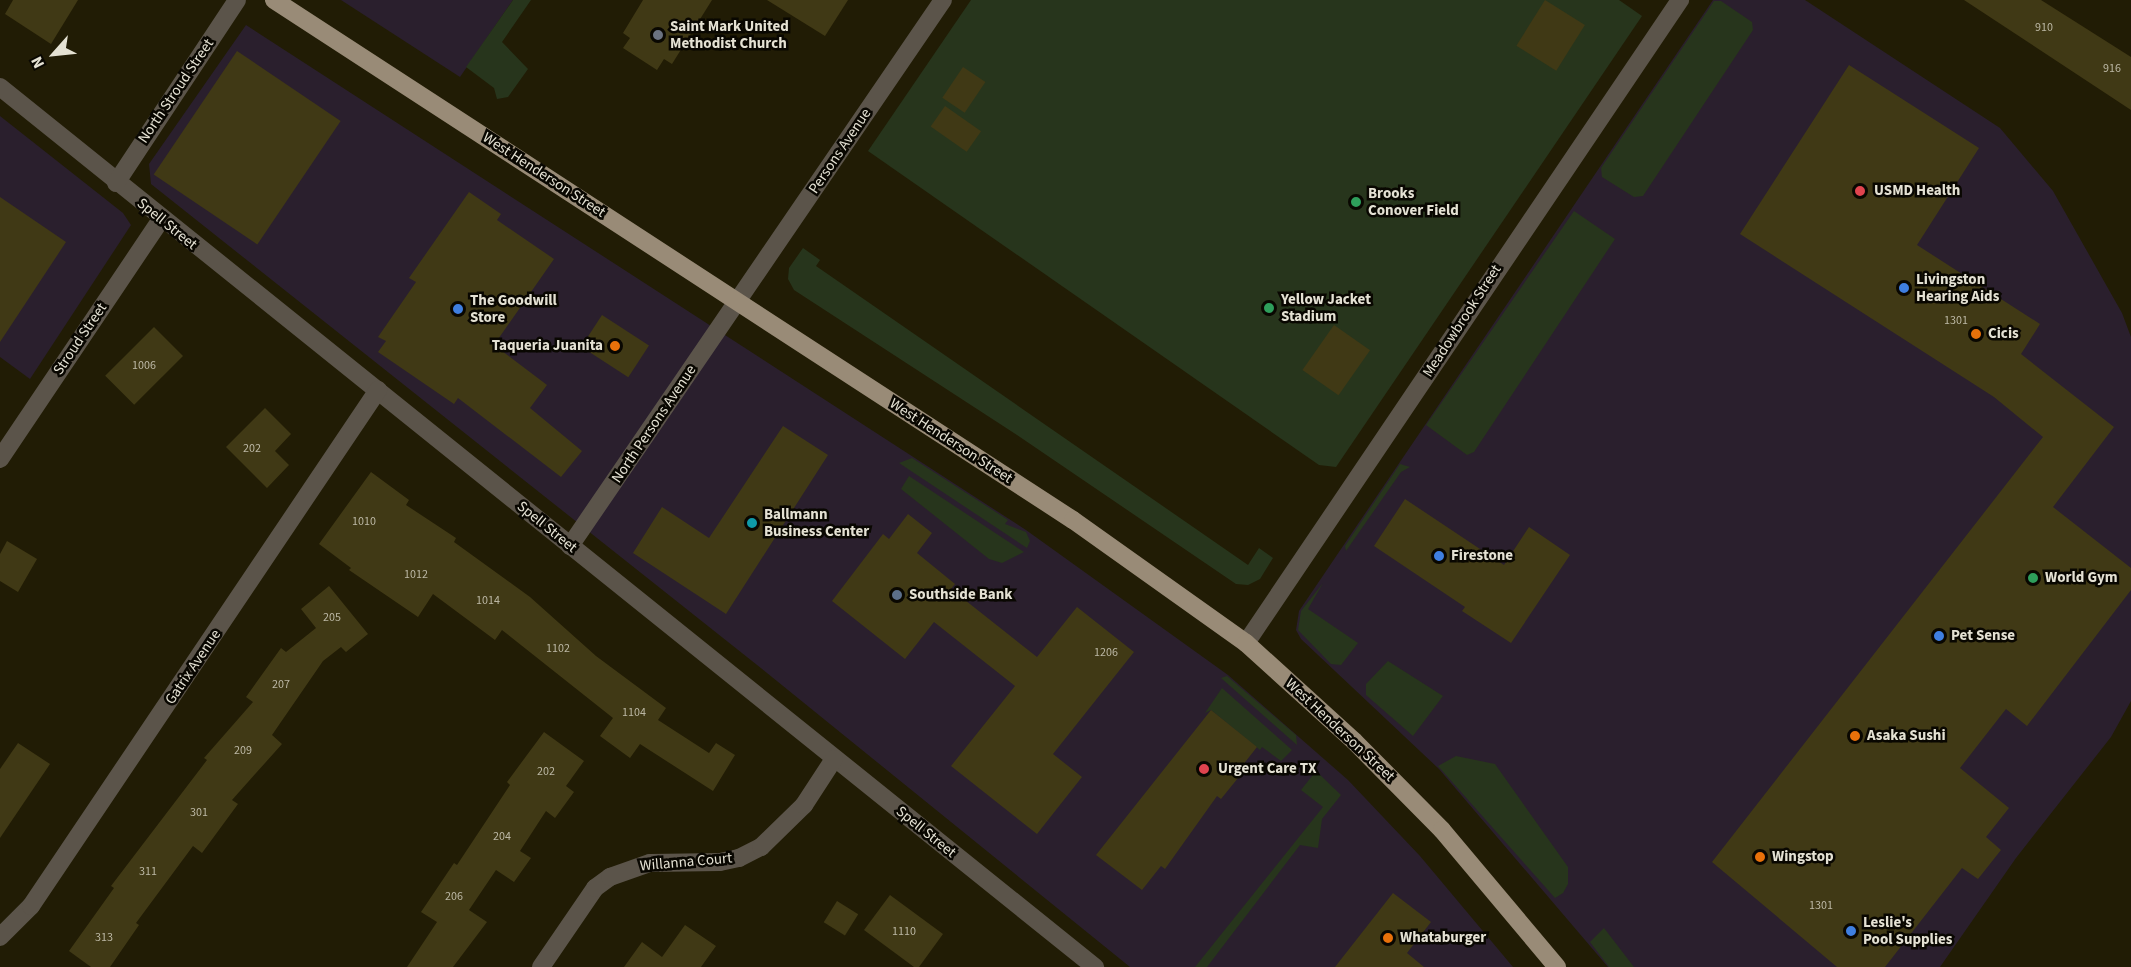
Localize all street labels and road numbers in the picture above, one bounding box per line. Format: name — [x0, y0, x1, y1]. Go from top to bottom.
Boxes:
street label: North Stroud Street — [134, 35, 218, 147]
street label: Persons Avenue — [805, 105, 875, 197]
street label: West Henderson Street — [479, 129, 609, 221]
street label: Spell Street — [133, 194, 201, 254]
street label: Meadowbrook Street — [1419, 261, 1505, 381]
street label: Stroud Street — [49, 300, 111, 378]
street label: North Persons Avenue — [608, 362, 700, 486]
street label: West Henderson Street — [886, 395, 1016, 487]
street label: Spell Street — [513, 497, 581, 557]
street label: Gatrix Avenue — [161, 626, 225, 708]
street label: West Henderson Street — [1282, 675, 1398, 785]
street label: Spell Street — [892, 802, 960, 862]
street label: Willanna Court — [639, 849, 733, 875]

